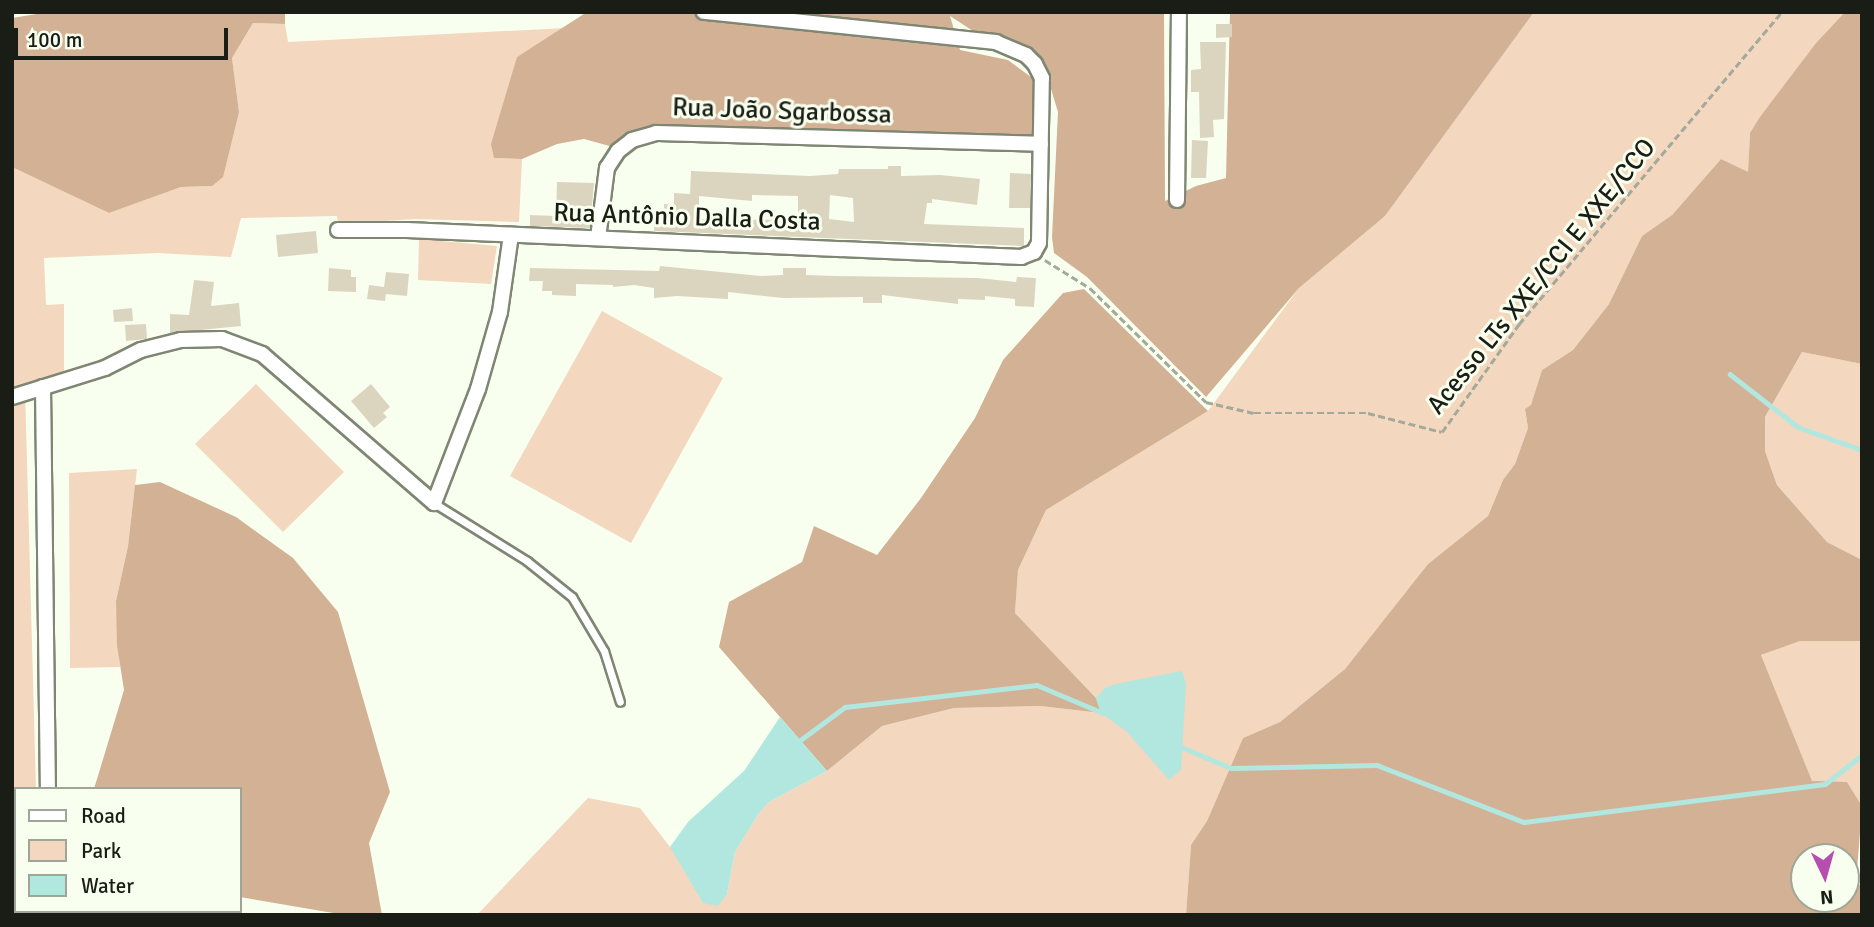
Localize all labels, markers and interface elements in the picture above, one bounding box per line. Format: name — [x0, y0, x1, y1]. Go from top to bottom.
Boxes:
scale bar — [18, 14, 231, 58]
text: 100 m — [27, 27, 82, 53]
street label: Rua João Sgarbossa — [672, 93, 892, 131]
street label: Acesso LTs XXE/CCI E XXE/CCO — [1421, 133, 1663, 421]
street label: Rua Antônio Dalla Costa — [553, 198, 821, 238]
legend — [14, 787, 242, 913]
text: Road — [81, 803, 126, 829]
text: Park — [81, 838, 121, 864]
north arrow — [1790, 843, 1860, 913]
text: Water — [81, 873, 134, 899]
text: N — [1819, 884, 1834, 909]

